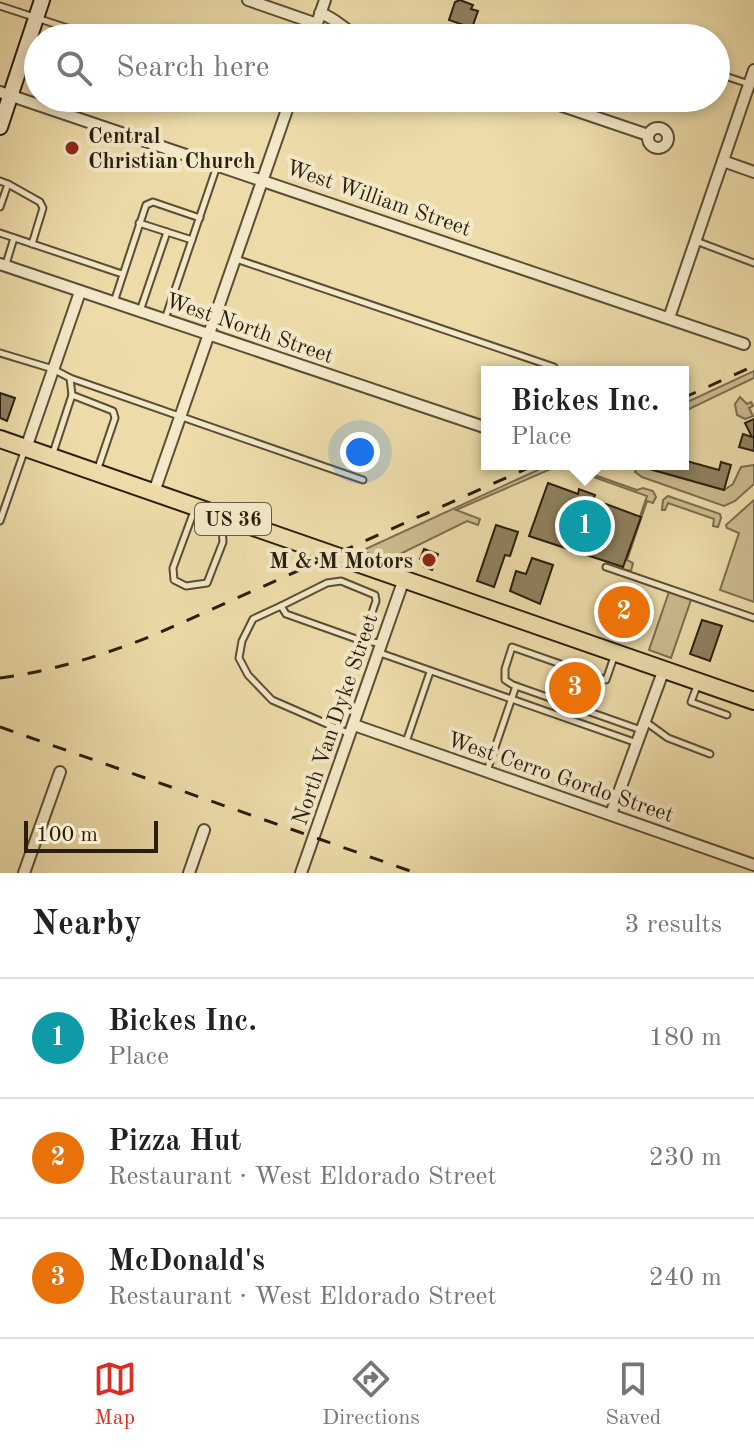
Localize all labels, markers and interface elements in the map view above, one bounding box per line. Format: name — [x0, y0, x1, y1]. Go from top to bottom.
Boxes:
search box — [24, 24, 730, 112]
icon: search — [52, 46, 96, 90]
text: Search here — [116, 53, 270, 83]
place label: Central Christian Church — [88, 126, 256, 173]
marker: Central Christian Church — [63, 139, 81, 157]
street label: West William Street — [283, 157, 474, 241]
street label: West North Street — [163, 290, 336, 368]
popup — [481, 366, 689, 470]
text: Bickes Inc. — [511, 387, 659, 417]
text: Place — [511, 424, 571, 450]
your location — [340, 432, 380, 472]
pin: 1 — [559, 496, 611, 556]
road number: US 36 — [195, 503, 271, 535]
place label: M & M Motors — [269, 551, 413, 573]
marker: M & M Motors — [420, 551, 438, 569]
pin: 2 — [598, 582, 650, 642]
street label: North Van Dyke Street — [289, 611, 382, 828]
pin: 3 — [549, 658, 601, 718]
street label: West Cerro Gordo Street — [444, 729, 676, 827]
scale bar — [24, 817, 158, 853]
text: 100 m — [36, 824, 98, 846]
text: Nearby — [32, 908, 142, 942]
text: 3 results — [624, 912, 722, 938]
text: Bickes Inc. — [108, 1007, 257, 1037]
text: 1 — [50, 1025, 66, 1051]
text: 180 m — [649, 1025, 722, 1051]
text: Place — [108, 1044, 169, 1070]
text: Pizza Hut — [108, 1127, 241, 1157]
text: 2 — [50, 1145, 66, 1171]
text: 230 m — [649, 1145, 722, 1171]
text: Restaurant · West Eldorado Street — [108, 1164, 497, 1190]
text: McDonald's — [108, 1247, 265, 1277]
text: 3 — [50, 1265, 66, 1291]
text: 240 m — [649, 1265, 722, 1291]
text: Restaurant · West Eldorado Street — [108, 1284, 497, 1310]
tab: Map — [93, 1357, 137, 1432]
tab: Directions — [322, 1357, 420, 1432]
tab: Saved — [605, 1357, 661, 1432]

